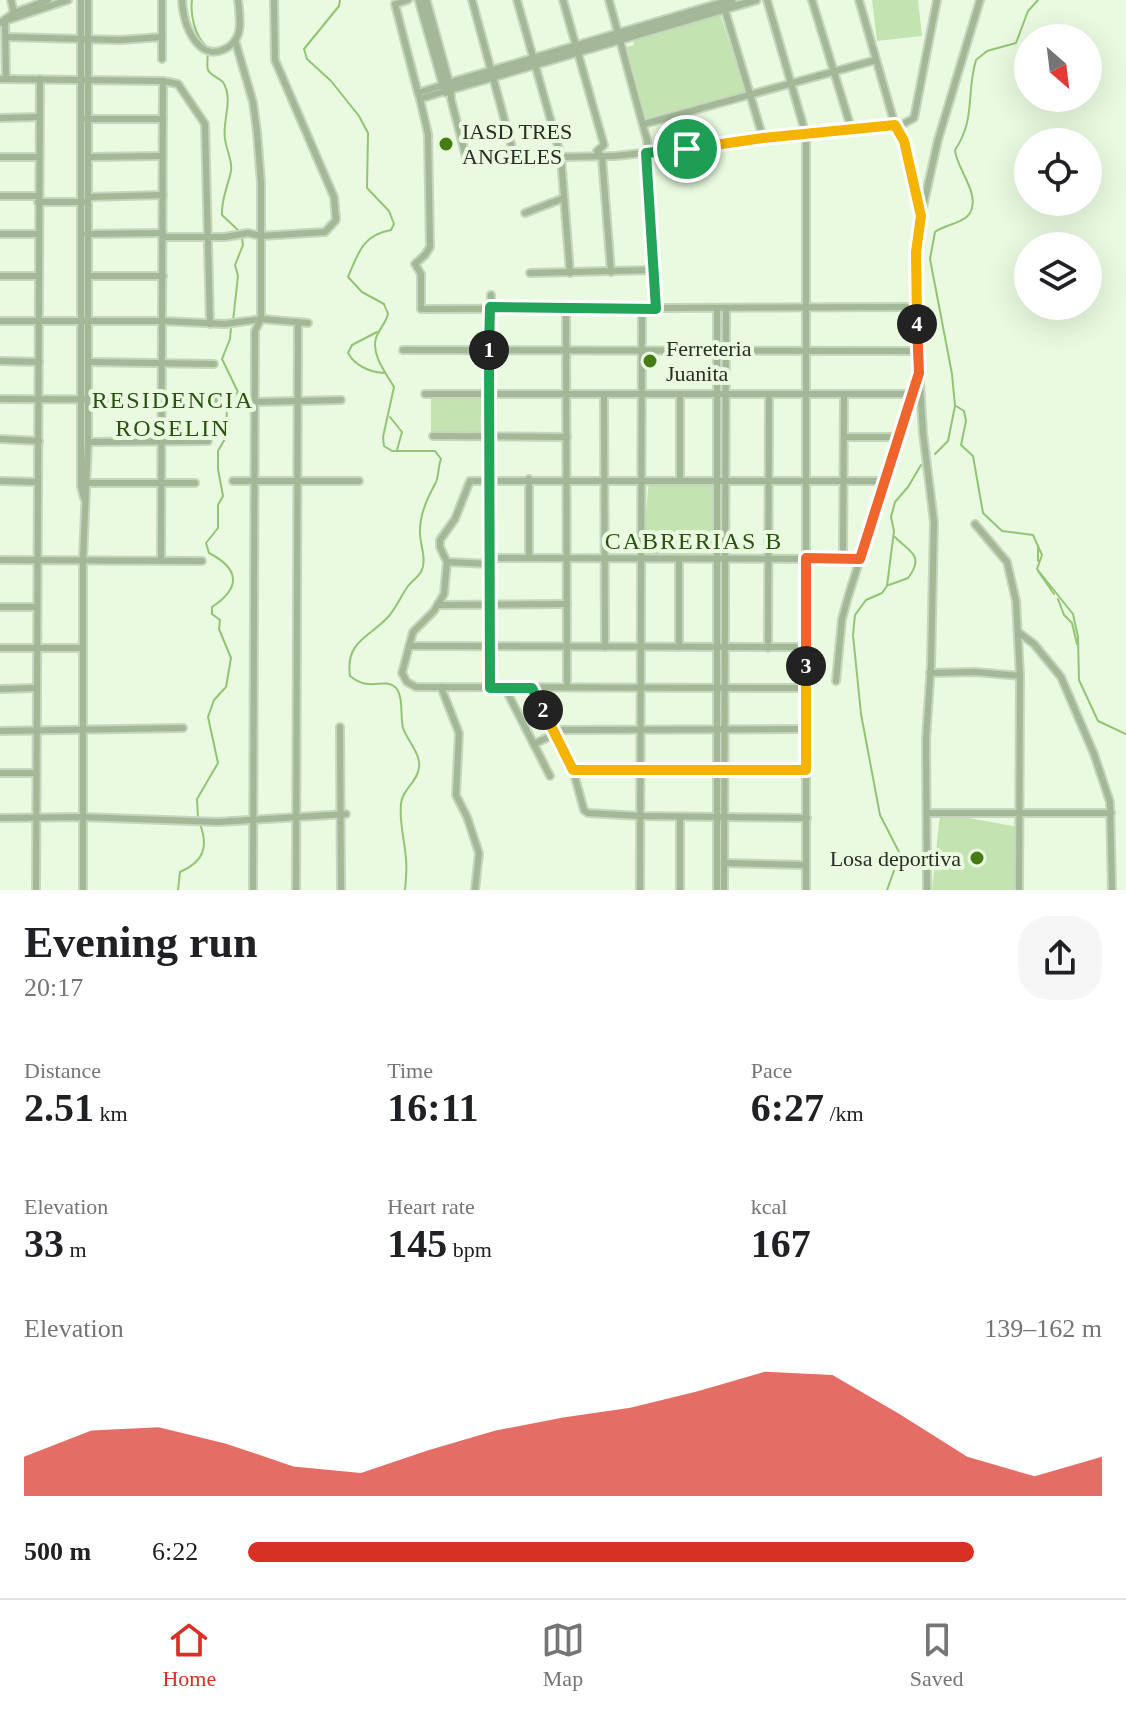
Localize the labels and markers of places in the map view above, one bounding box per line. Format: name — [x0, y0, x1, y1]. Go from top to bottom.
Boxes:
pin — [653, 115, 721, 183]
place label: IASD TRES ANGELES — [462, 119, 572, 169]
marker: IASD TRES ANGELES — [437, 135, 455, 153]
pin: 4 — [897, 304, 937, 344]
pin: 1 — [469, 330, 509, 370]
place label: Ferreteria Juanita — [666, 336, 752, 386]
marker: Ferreteria Juanita — [641, 352, 659, 370]
pin: 3 — [786, 646, 826, 686]
pin: 2 — [523, 690, 563, 730]
place label: Losa deportiva — [830, 846, 961, 871]
marker: Losa deportiva — [968, 849, 986, 867]

